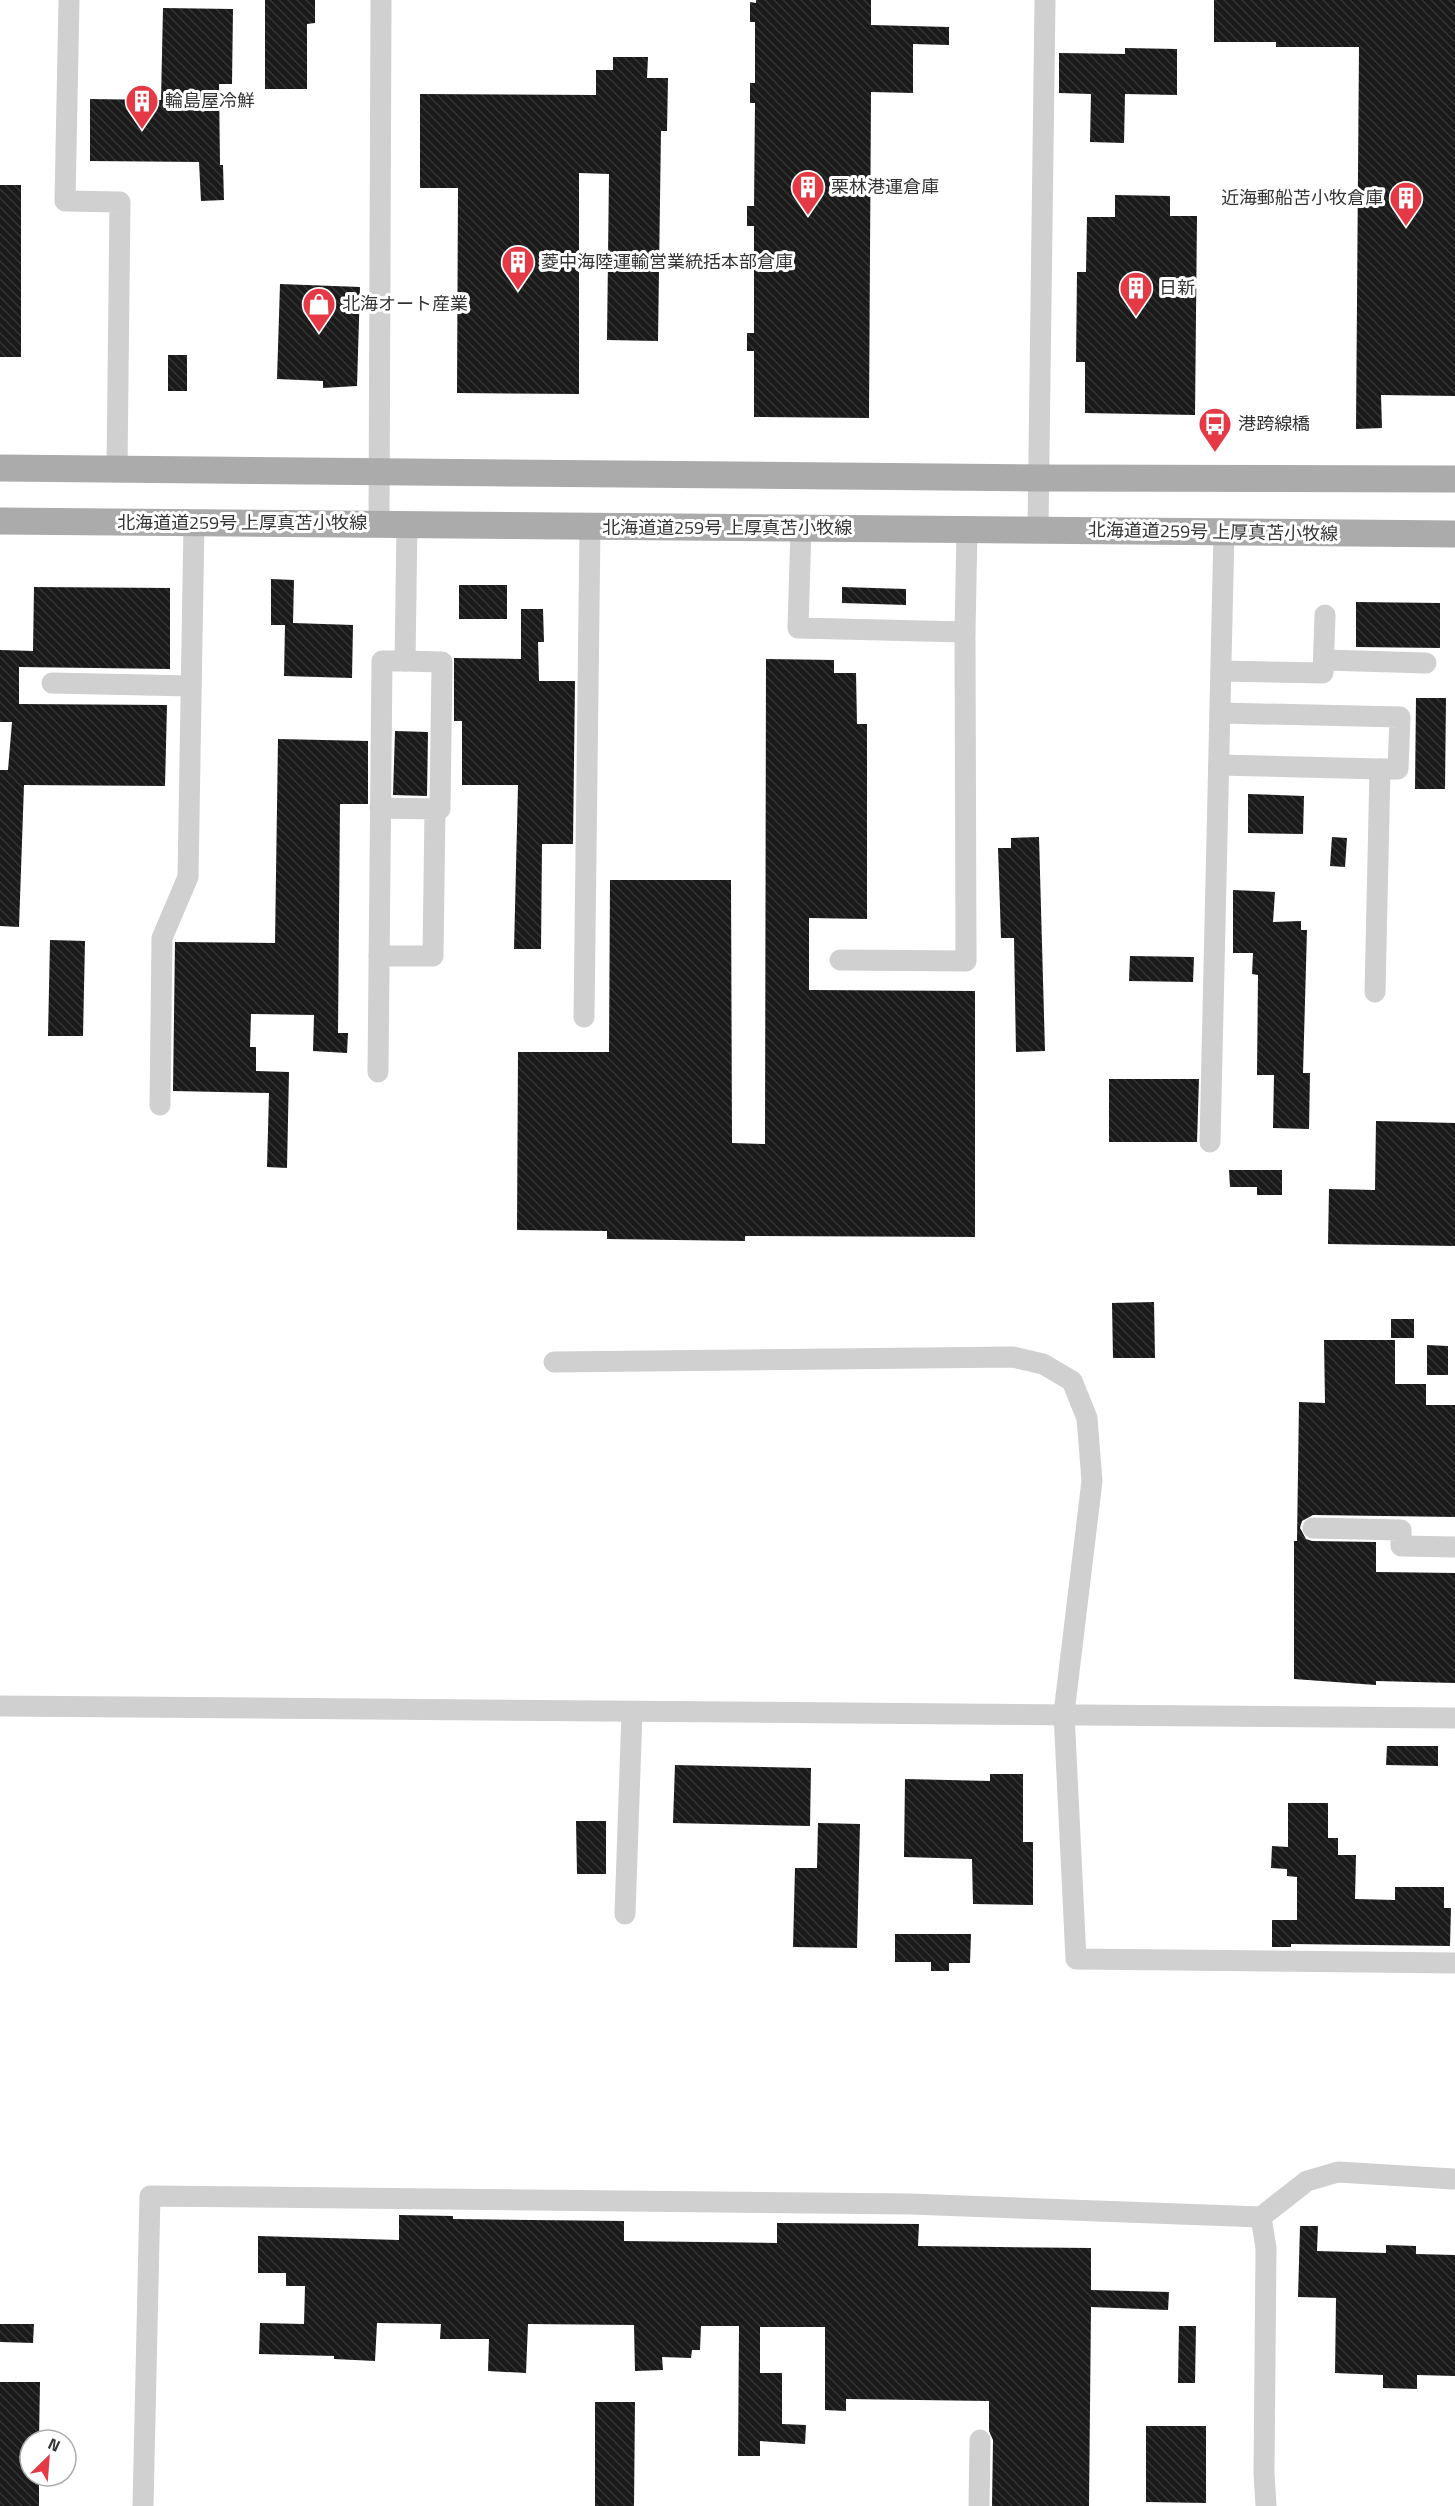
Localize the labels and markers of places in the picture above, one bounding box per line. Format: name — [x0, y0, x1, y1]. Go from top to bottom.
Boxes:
building icon: 輪島屋冷鮮 — [124, 83, 160, 130]
place label: 輪島屋冷鮮 — [165, 87, 255, 114]
building icon: 栗林港運倉庫 — [790, 169, 826, 216]
place label: 栗林港運倉庫 — [831, 173, 939, 200]
building icon: 近海郵船苫小牧倉庫 — [1388, 180, 1424, 227]
place label: 近海郵船苫小牧倉庫 — [1221, 184, 1383, 211]
building icon: 菱中海陸運輸営業統括本部倉庫 — [500, 244, 536, 291]
place label: 菱中海陸運輸営業統括本部倉庫 — [541, 248, 793, 275]
building icon: 日新 — [1118, 270, 1154, 317]
place label: 日新 — [1159, 274, 1195, 301]
shop icon: 北海オート産業 — [301, 286, 337, 333]
place label: 北海オート産業 — [342, 290, 468, 317]
bus stop icon: 港跨線橋 — [1197, 406, 1233, 453]
place label: 港跨線橋 — [1238, 410, 1310, 437]

